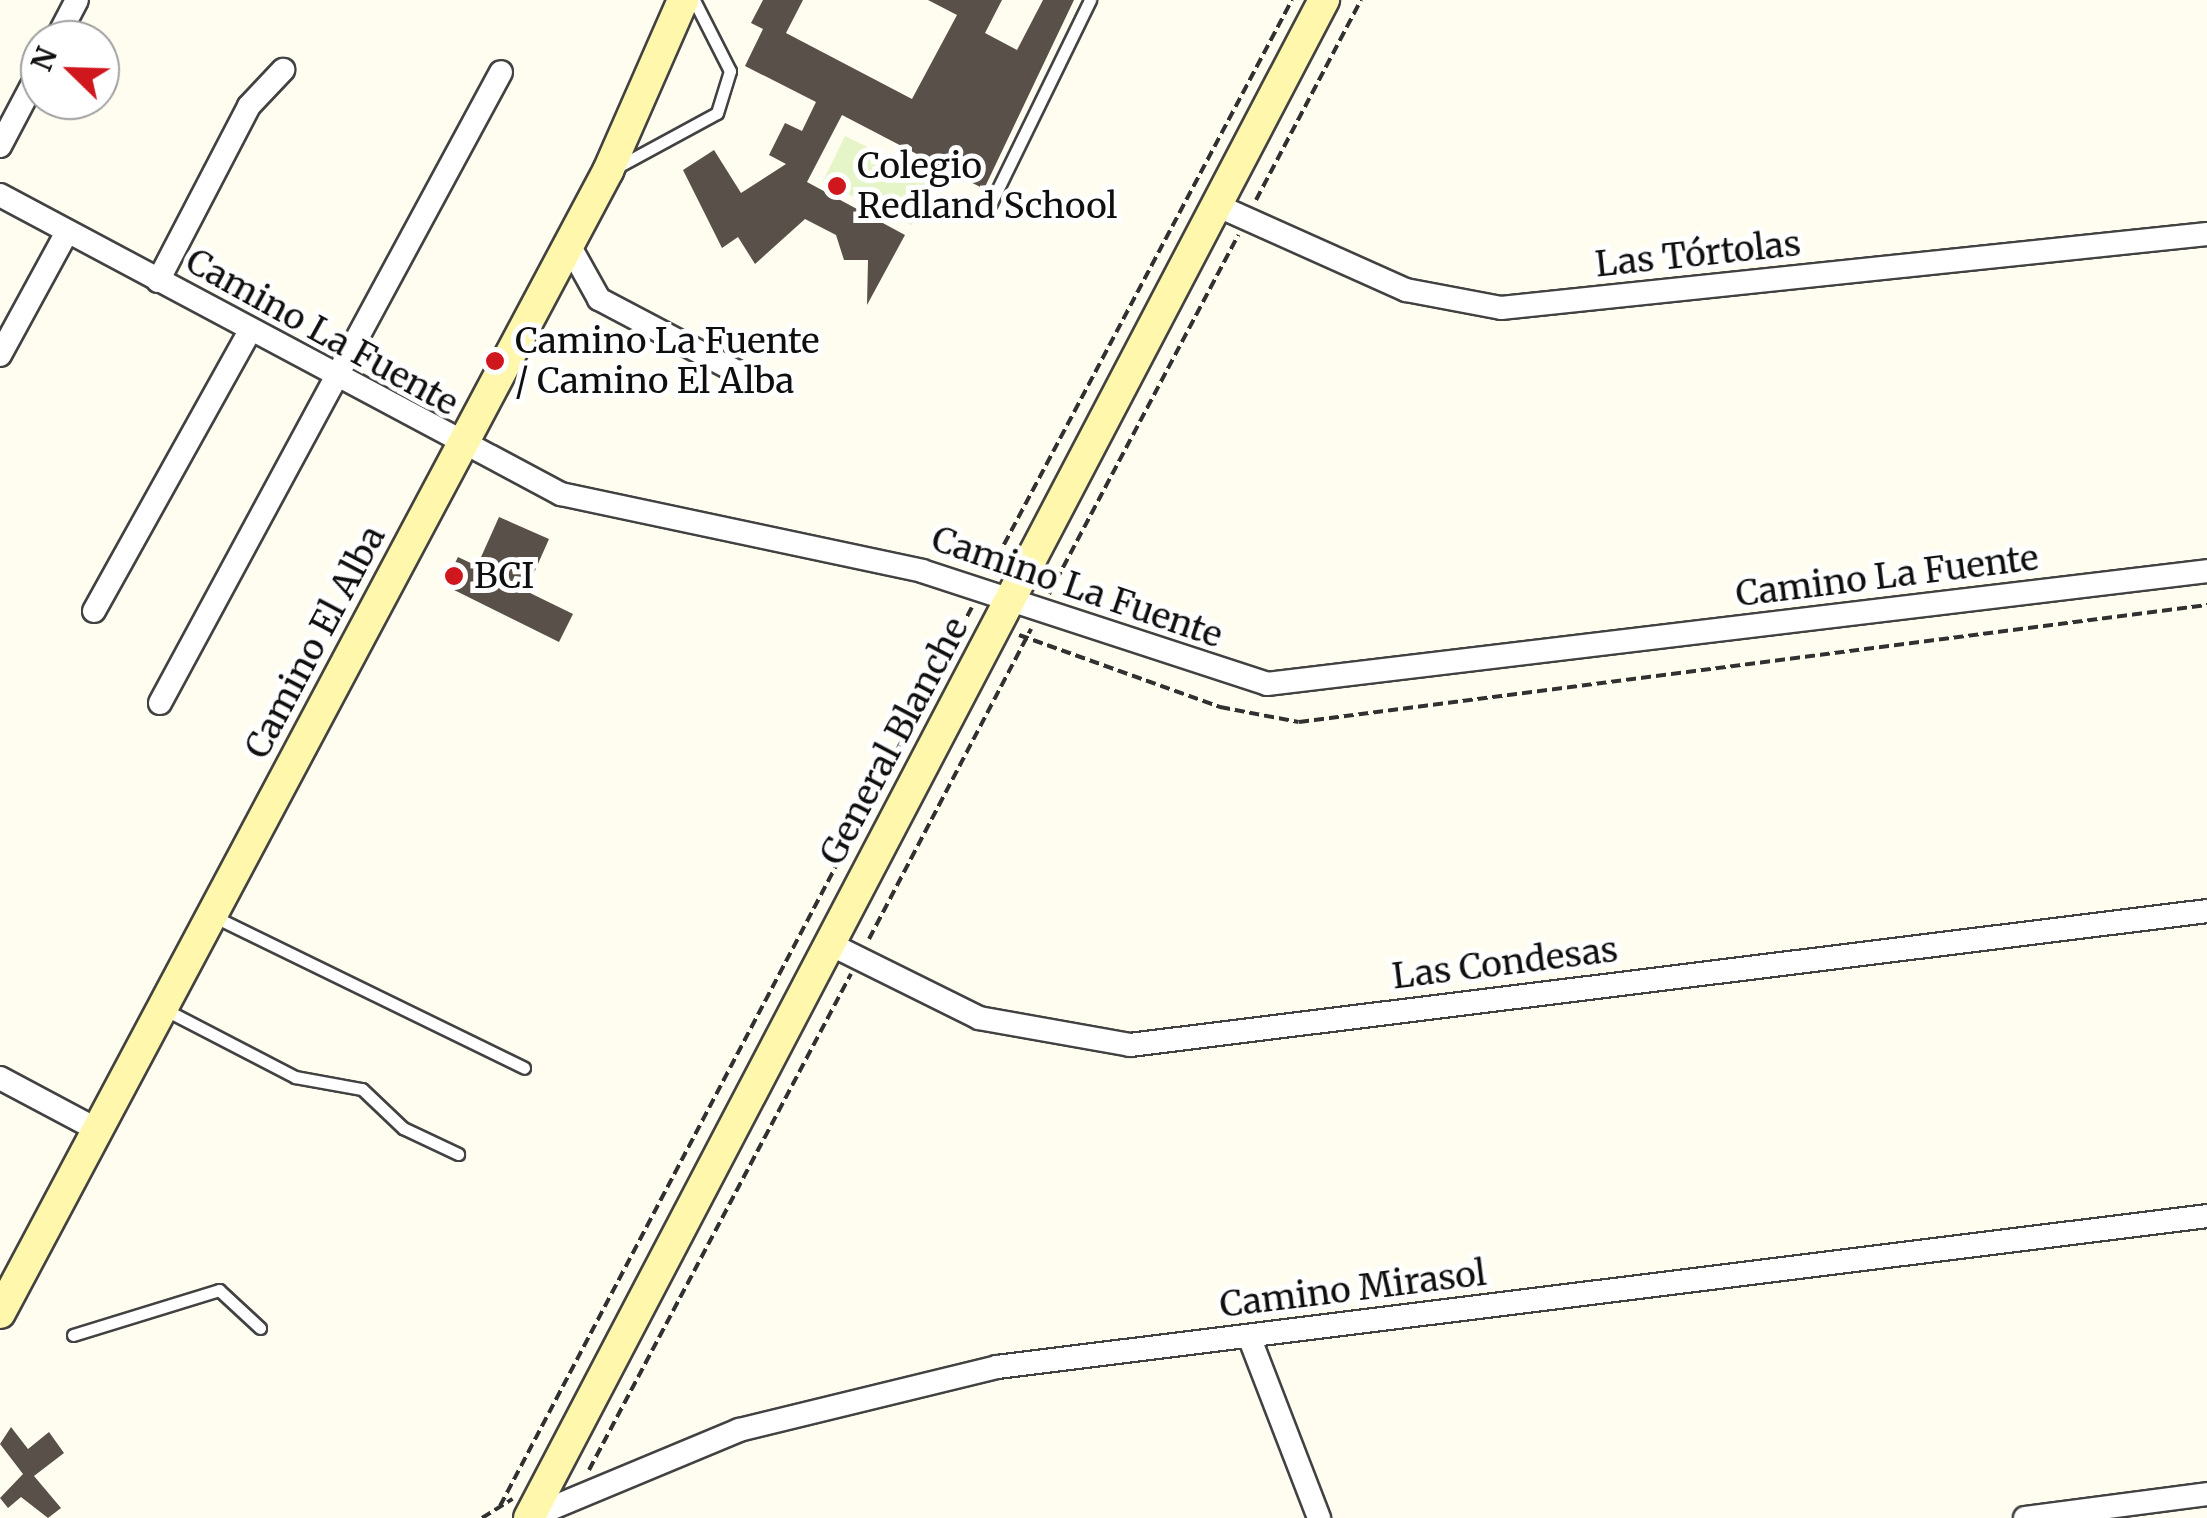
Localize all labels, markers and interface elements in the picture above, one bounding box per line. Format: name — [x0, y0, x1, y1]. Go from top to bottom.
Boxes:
north arrow — [20, 20, 120, 120]
text: N — [23, 42, 65, 76]
place label: Colegio Redland School — [857, 145, 1117, 227]
marker: Colegio Redland School — [826, 175, 848, 197]
street label: Las Tórtolas — [1593, 222, 1803, 286]
street label: Camino La Fuente — [179, 240, 465, 424]
place label: Camino La Fuente / Camino El Alba — [515, 320, 819, 402]
marker: Camino La Fuente / Camino El Alba — [484, 350, 506, 372]
street label: Camino La Fuente — [926, 518, 1228, 656]
street label: Camino El Alba — [236, 519, 394, 765]
street label: Camino La Fuente — [1733, 537, 2041, 615]
place label: BCI — [474, 555, 534, 597]
marker: BCI — [443, 565, 465, 587]
street label: General Blanche — [811, 610, 977, 872]
street label: Las Condesas — [1390, 928, 1620, 998]
street label: Camino Mirasol — [1217, 1252, 1489, 1326]

